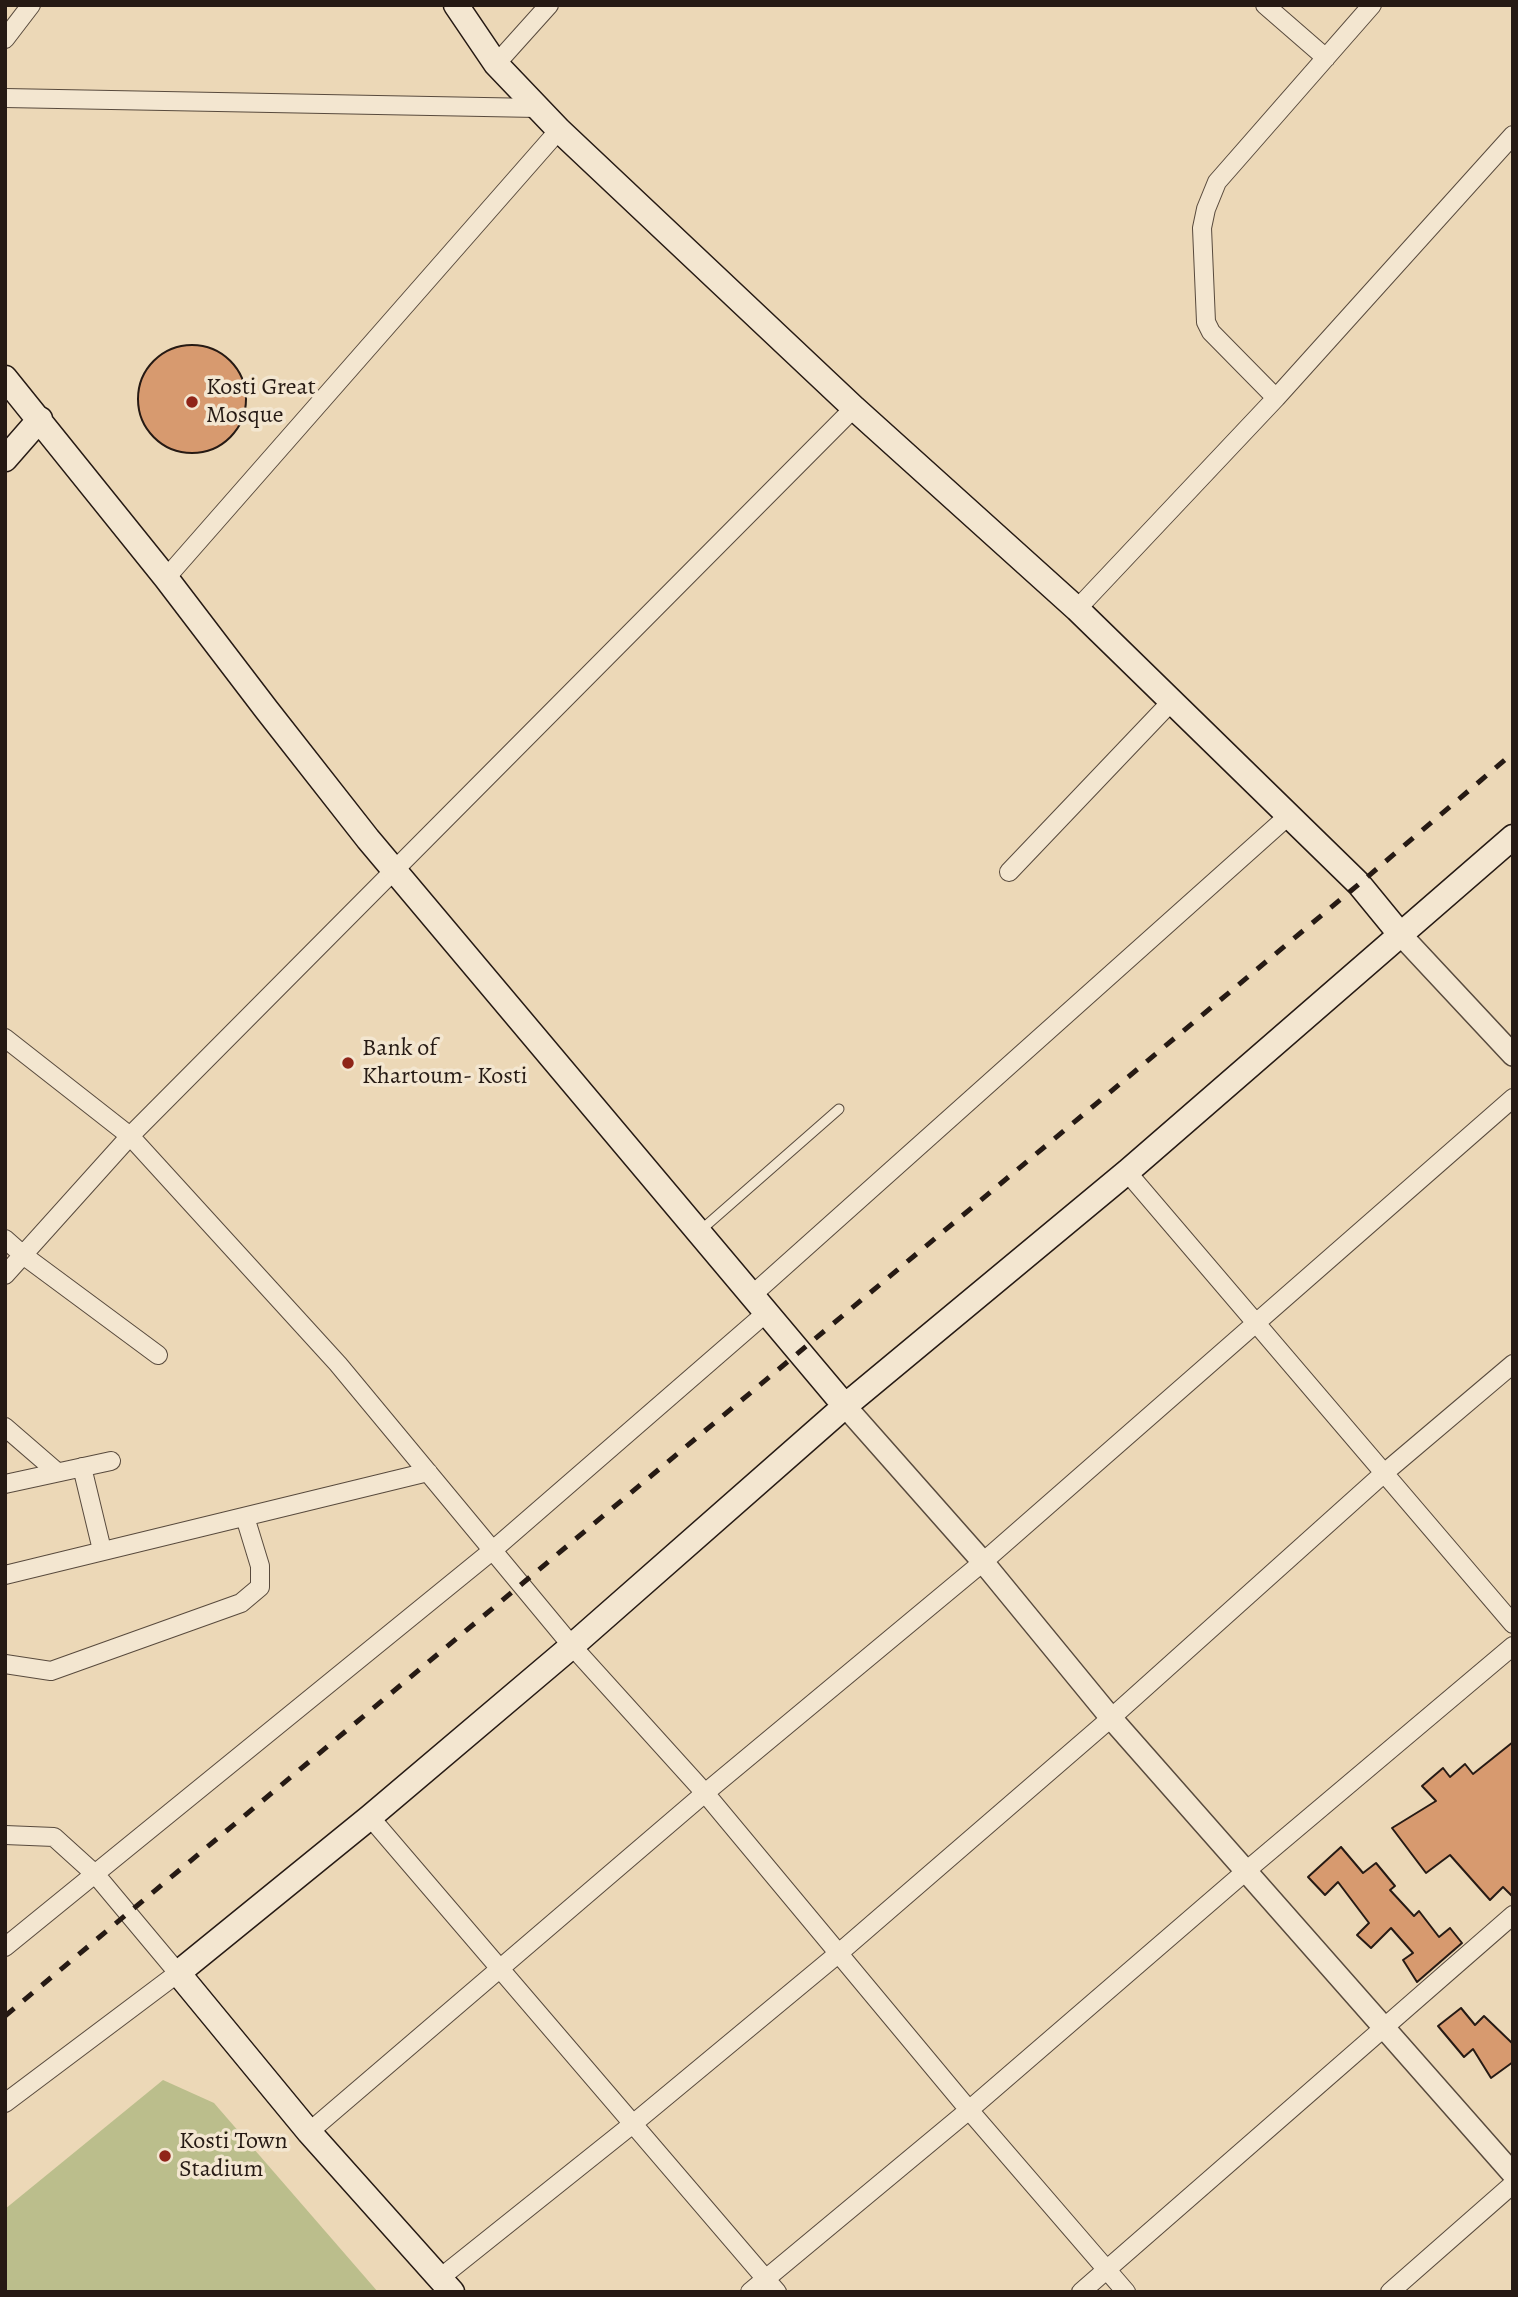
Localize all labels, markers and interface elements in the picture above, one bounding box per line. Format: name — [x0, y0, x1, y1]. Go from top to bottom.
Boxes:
place label: Kosti Great Mosque — [206, 374, 316, 430]
marker: Kosti Great Mosque — [184, 394, 200, 410]
place label: Bank of Khartoum- Kosti — [362, 1035, 528, 1091]
marker: Bank of Khartoum- Kosti — [340, 1055, 356, 1071]
place label: Kosti Town Stadium — [179, 2128, 288, 2184]
marker: Kosti Town Stadium — [157, 2148, 173, 2164]

